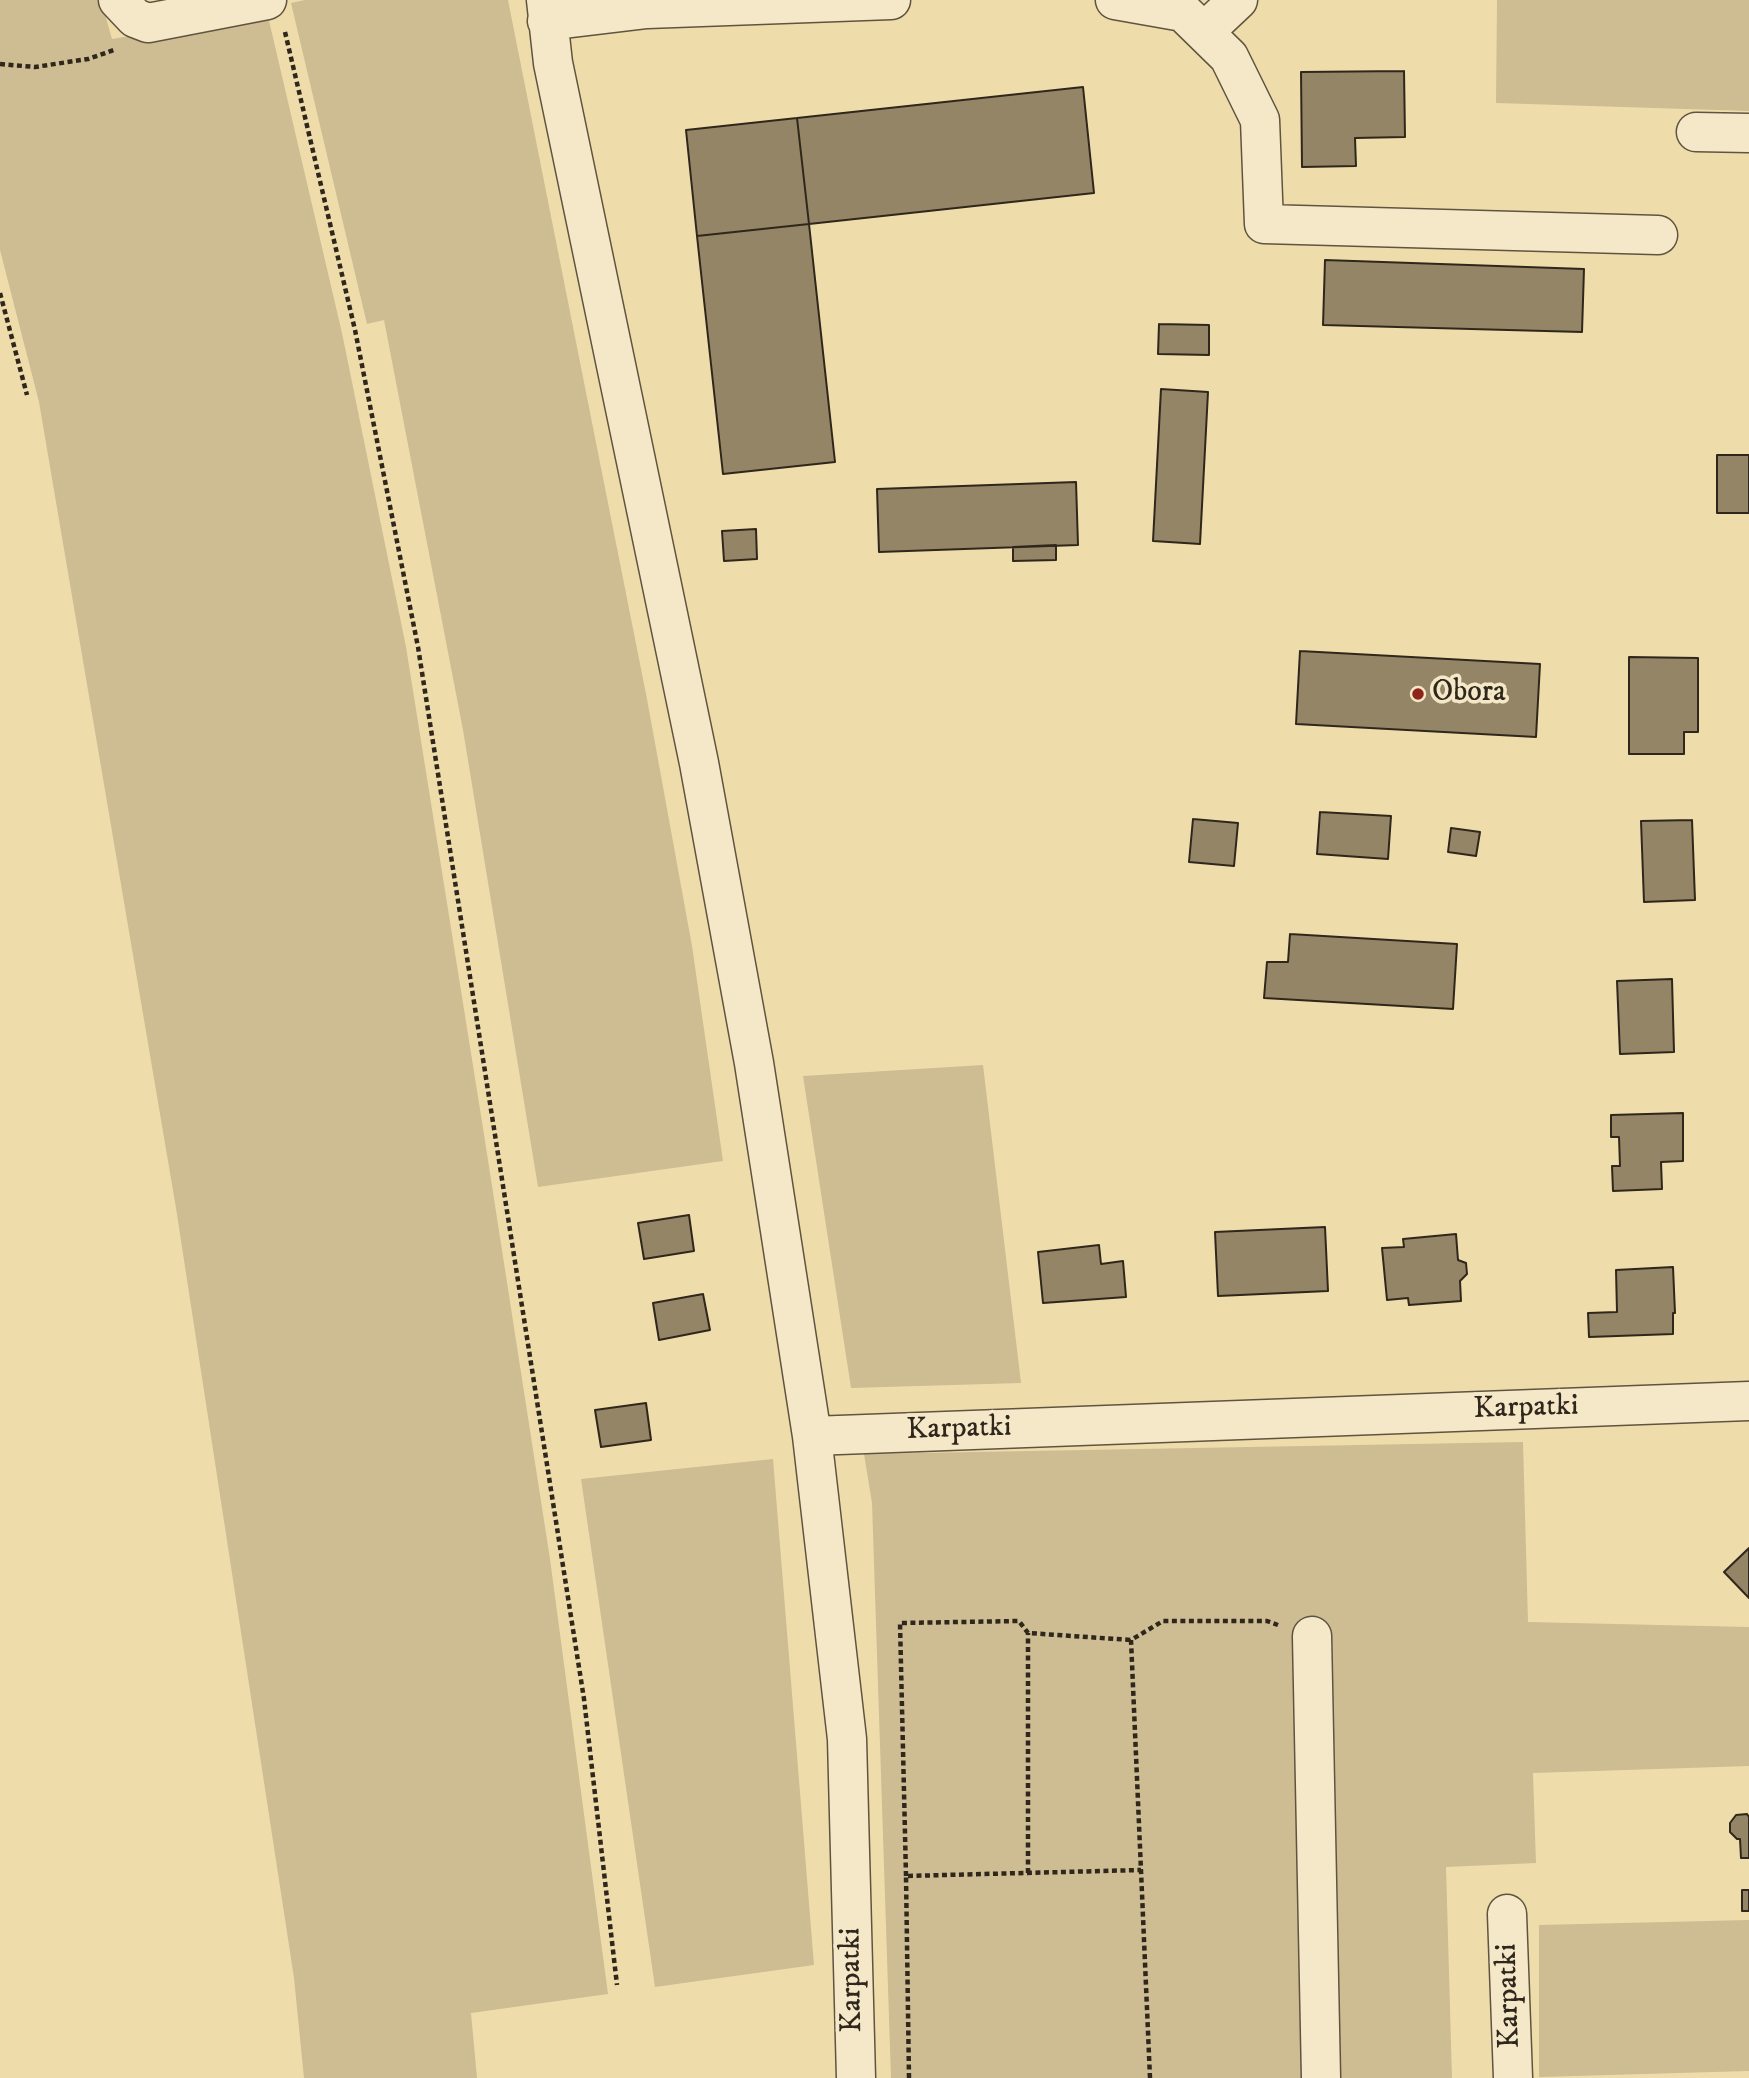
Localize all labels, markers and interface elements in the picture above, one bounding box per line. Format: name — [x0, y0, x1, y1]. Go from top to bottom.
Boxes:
place label: Obora — [1432, 676, 1506, 712]
marker: Obora — [1410, 686, 1426, 702]
street label: Karpatki — [1473, 1389, 1579, 1429]
street label: Karpatki — [906, 1410, 1012, 1450]
street label: Karpatki — [834, 1927, 872, 2033]
street label: Karpatki — [1490, 1943, 1530, 2049]

